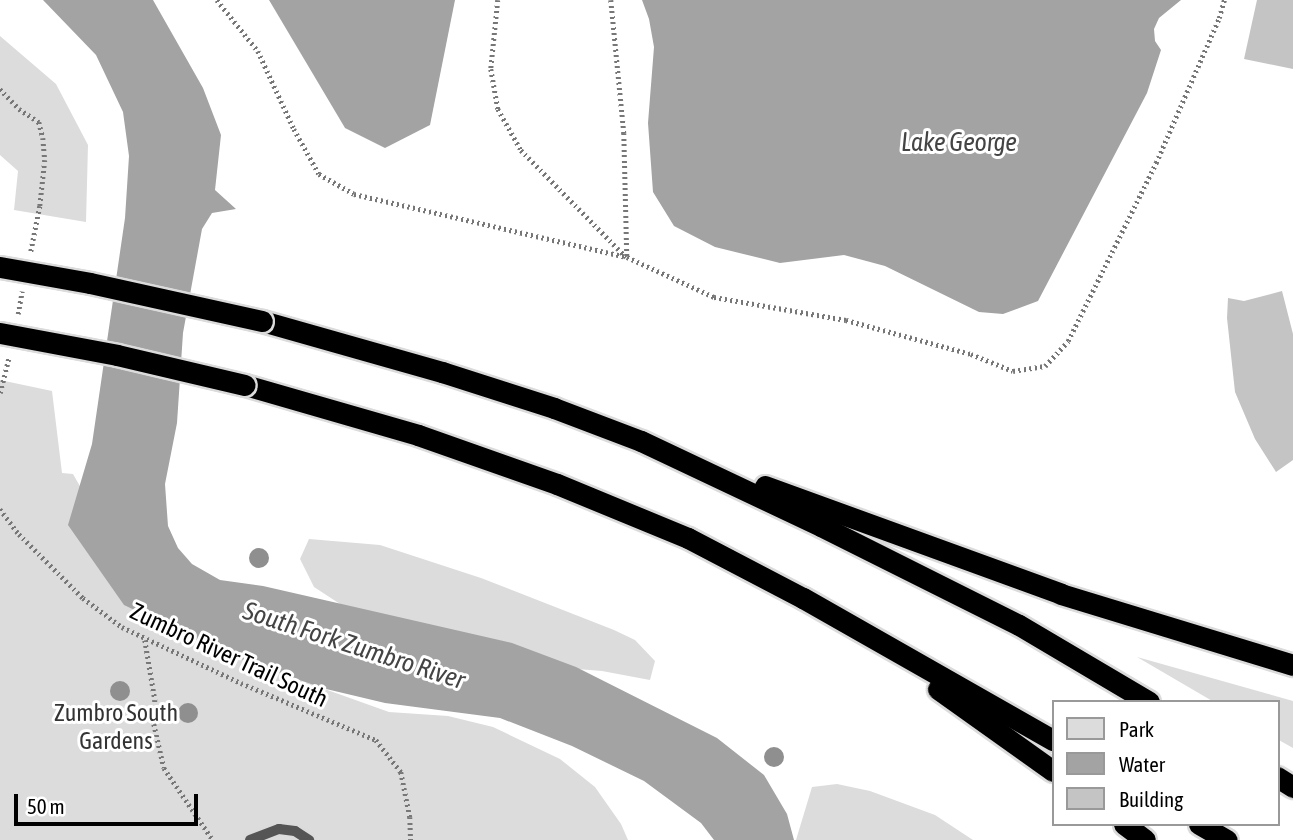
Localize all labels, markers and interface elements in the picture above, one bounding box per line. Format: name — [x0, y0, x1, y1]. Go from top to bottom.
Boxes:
water label: Lake George — [901, 127, 1017, 159]
water label: South Fork Zumbro River — [239, 595, 469, 697]
street label: Zumbro River Trail South — [126, 597, 332, 713]
park label: Zumbro South Gardens — [54, 699, 178, 755]
legend — [1052, 700, 1279, 826]
text: Park — [1119, 717, 1154, 741]
text: Water — [1119, 752, 1165, 776]
scale bar — [18, 780, 201, 824]
text: Building — [1119, 787, 1183, 811]
text: 50 m — [27, 794, 65, 818]

